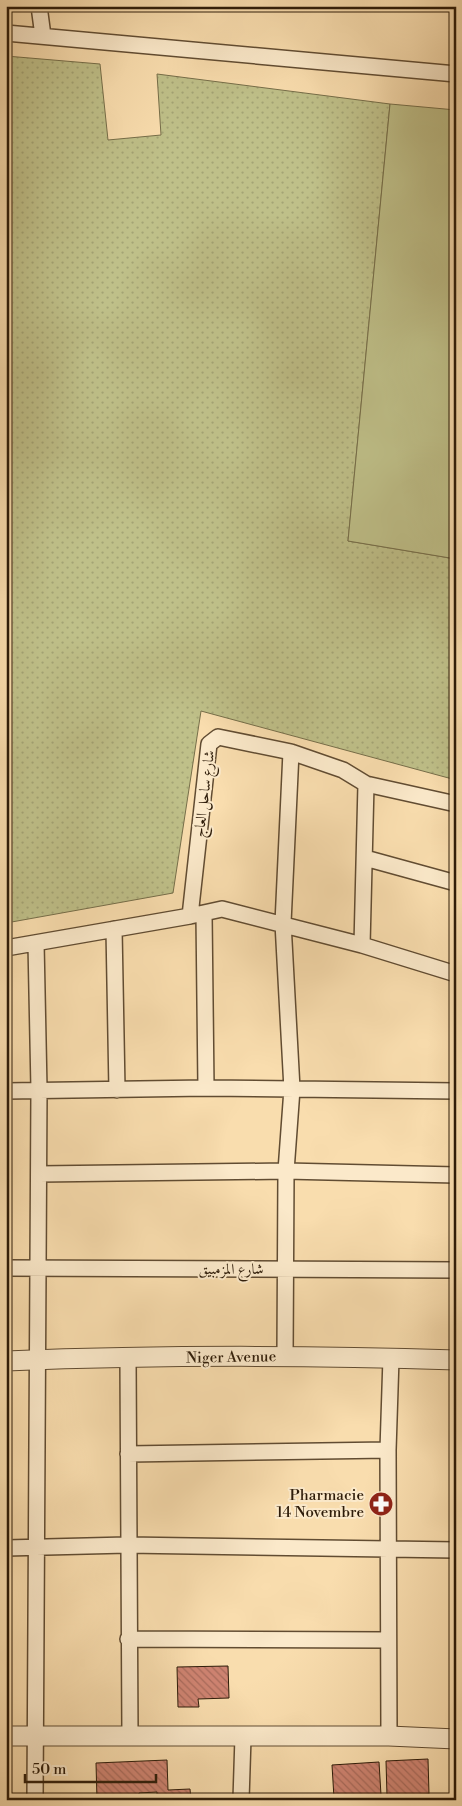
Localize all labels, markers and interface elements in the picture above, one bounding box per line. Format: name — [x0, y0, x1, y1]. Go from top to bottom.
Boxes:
street label: شارع ساحل العاج — [190, 749, 222, 839]
street label: شارع المزمبيق — [198, 1260, 264, 1282]
street label: Niger Avenue — [186, 1347, 276, 1368]
place label: Pharmacie 14 Novembre — [277, 1486, 364, 1522]
pharmacy icon: Pharmacie 14 Novembre — [368, 1491, 394, 1517]
scale bar — [25, 1751, 156, 1783]
text: 50 m — [32, 1760, 66, 1779]

